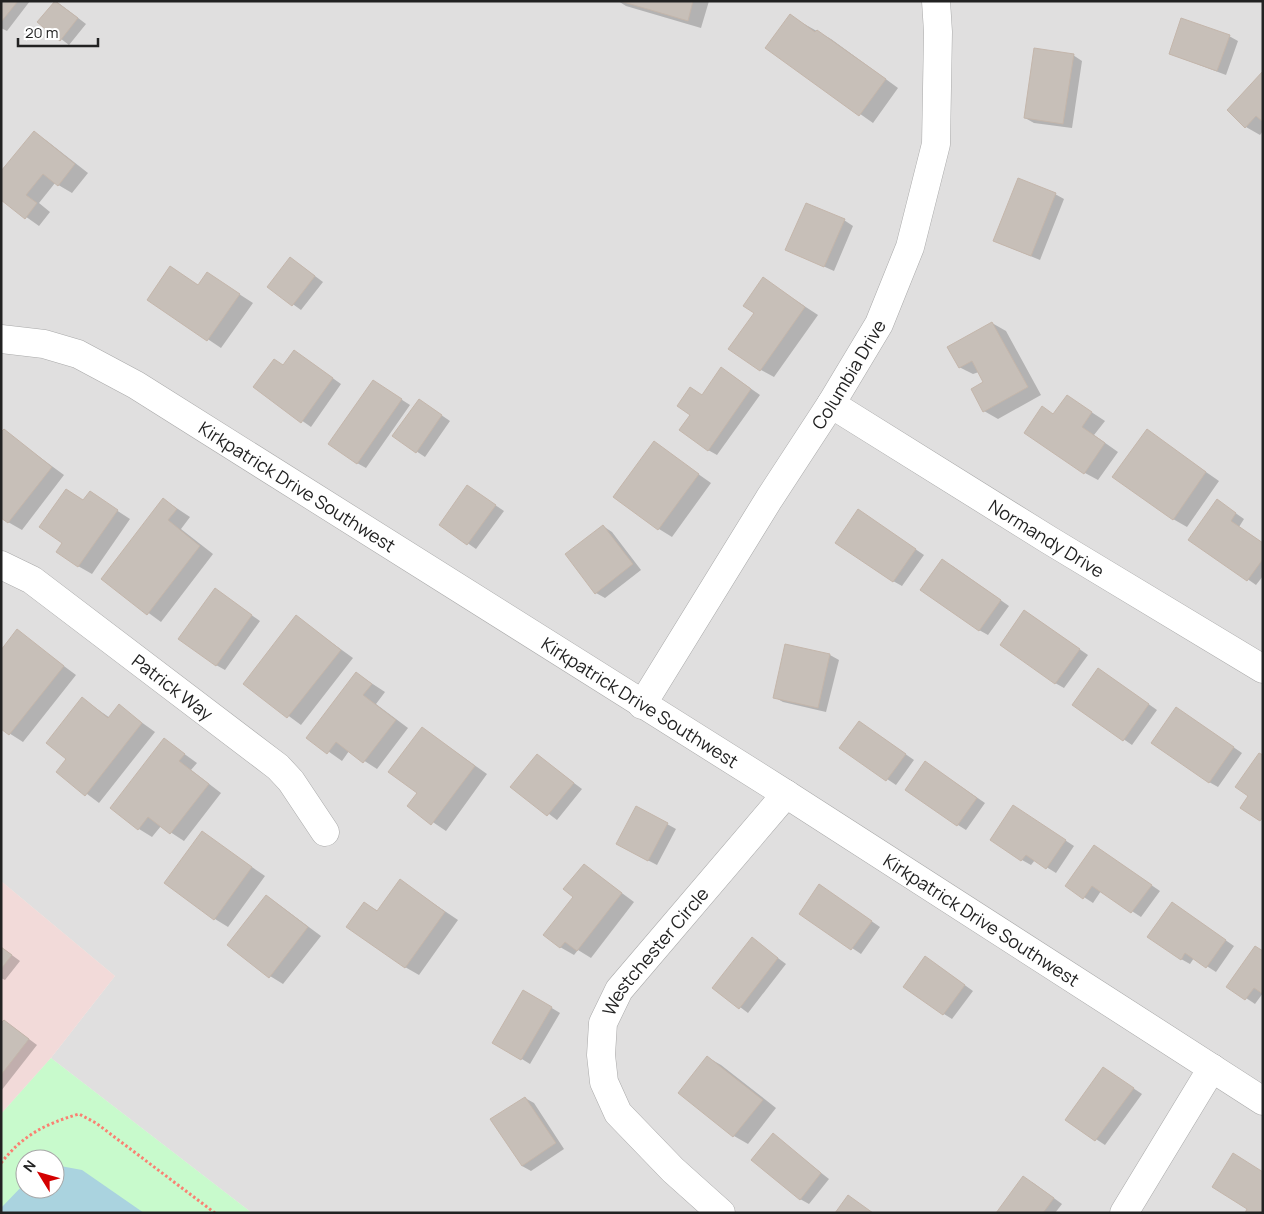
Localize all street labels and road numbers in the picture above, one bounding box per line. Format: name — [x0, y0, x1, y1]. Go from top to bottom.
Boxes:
street label: Columbia Drive — [806, 315, 891, 434]
street label: Kirkpatrick Drive Southwest — [194, 416, 400, 557]
street label: Normandy Drive — [984, 494, 1109, 583]
street label: Kirkpatrick Drive Southwest — [537, 631, 743, 773]
street label: Patrick Way — [127, 648, 218, 726]
street label: Kirkpatrick Drive Southwest — [879, 848, 1084, 992]
street label: Westchester Circle — [596, 882, 714, 1019]

